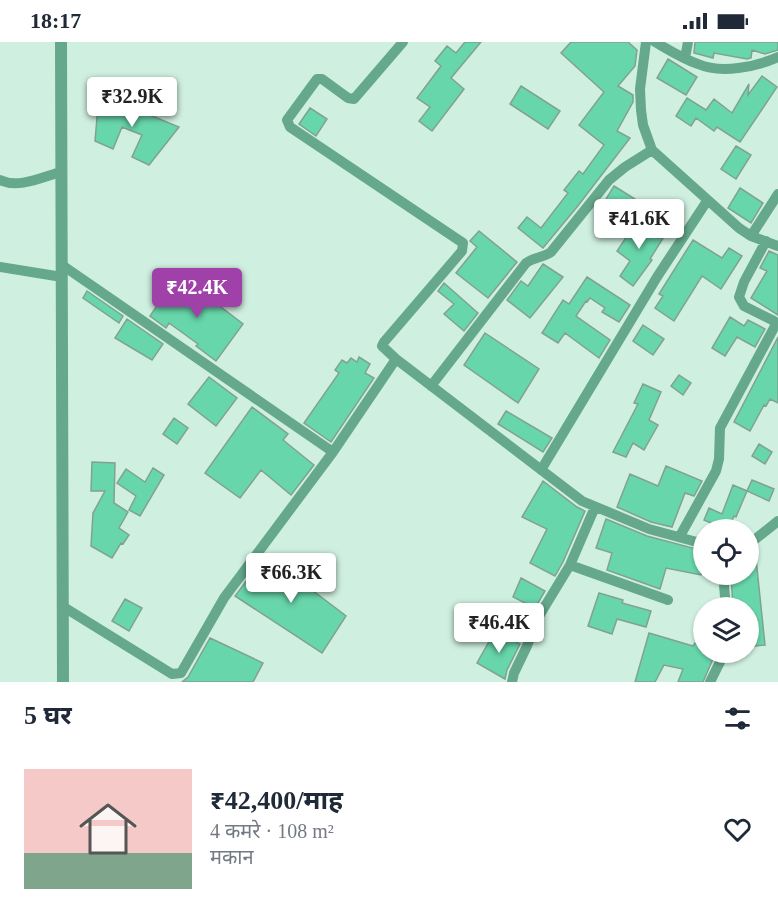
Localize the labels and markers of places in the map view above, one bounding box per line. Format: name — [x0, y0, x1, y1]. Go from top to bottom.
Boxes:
pin: ₹32.9K — [83, 77, 181, 128]
pin: ₹41.6K — [590, 199, 688, 250]
pin: ₹42.4K — [148, 268, 246, 319]
pin: ₹66.3K — [242, 553, 340, 604]
pin: ₹46.4K — [450, 603, 548, 654]

